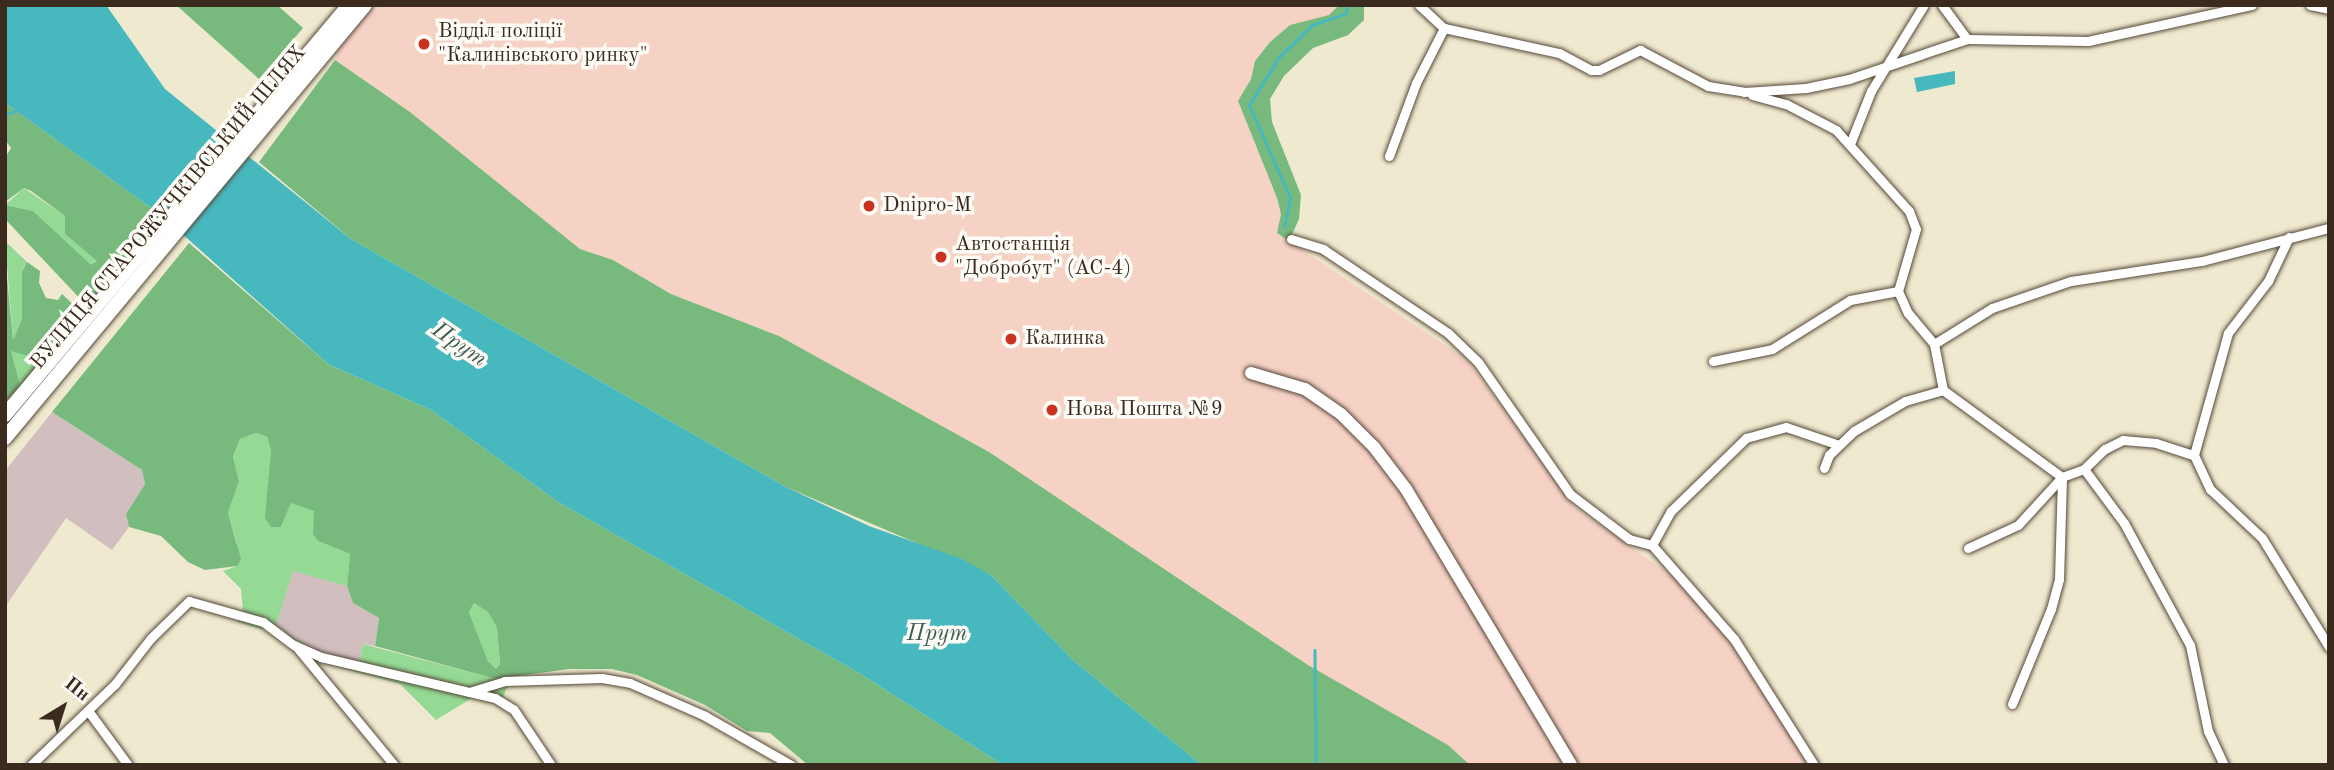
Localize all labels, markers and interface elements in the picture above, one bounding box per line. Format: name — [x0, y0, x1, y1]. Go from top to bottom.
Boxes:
place label: Відділ поліції "Калинівського ринку" — [438, 19, 648, 69]
marker: Відділ поліції "Калинівського ринку" — [416, 36, 432, 52]
street label: ВУЛИЦЯ СТАРОЖУЧКІВСЬКИЙ ШЛЯХ — [26, 41, 312, 375]
place label: Dnipro-M — [883, 193, 972, 219]
marker: Dnipro-M — [861, 198, 877, 214]
place label: Автостанція "Добробут" (АС-4) — [955, 232, 1131, 282]
marker: Автостанція "Добробут" (АС-4) — [933, 249, 949, 265]
water label: Прут — [426, 317, 492, 373]
place label: Калинка — [1025, 326, 1105, 352]
marker: Калинка — [1003, 331, 1019, 347]
place label: Нова Пошта №9 — [1066, 397, 1223, 423]
marker: Нова Пошта №9 — [1044, 402, 1060, 418]
water label: Прут — [907, 620, 967, 648]
north arrow — [28, 672, 98, 742]
text: Пн — [60, 675, 92, 706]

